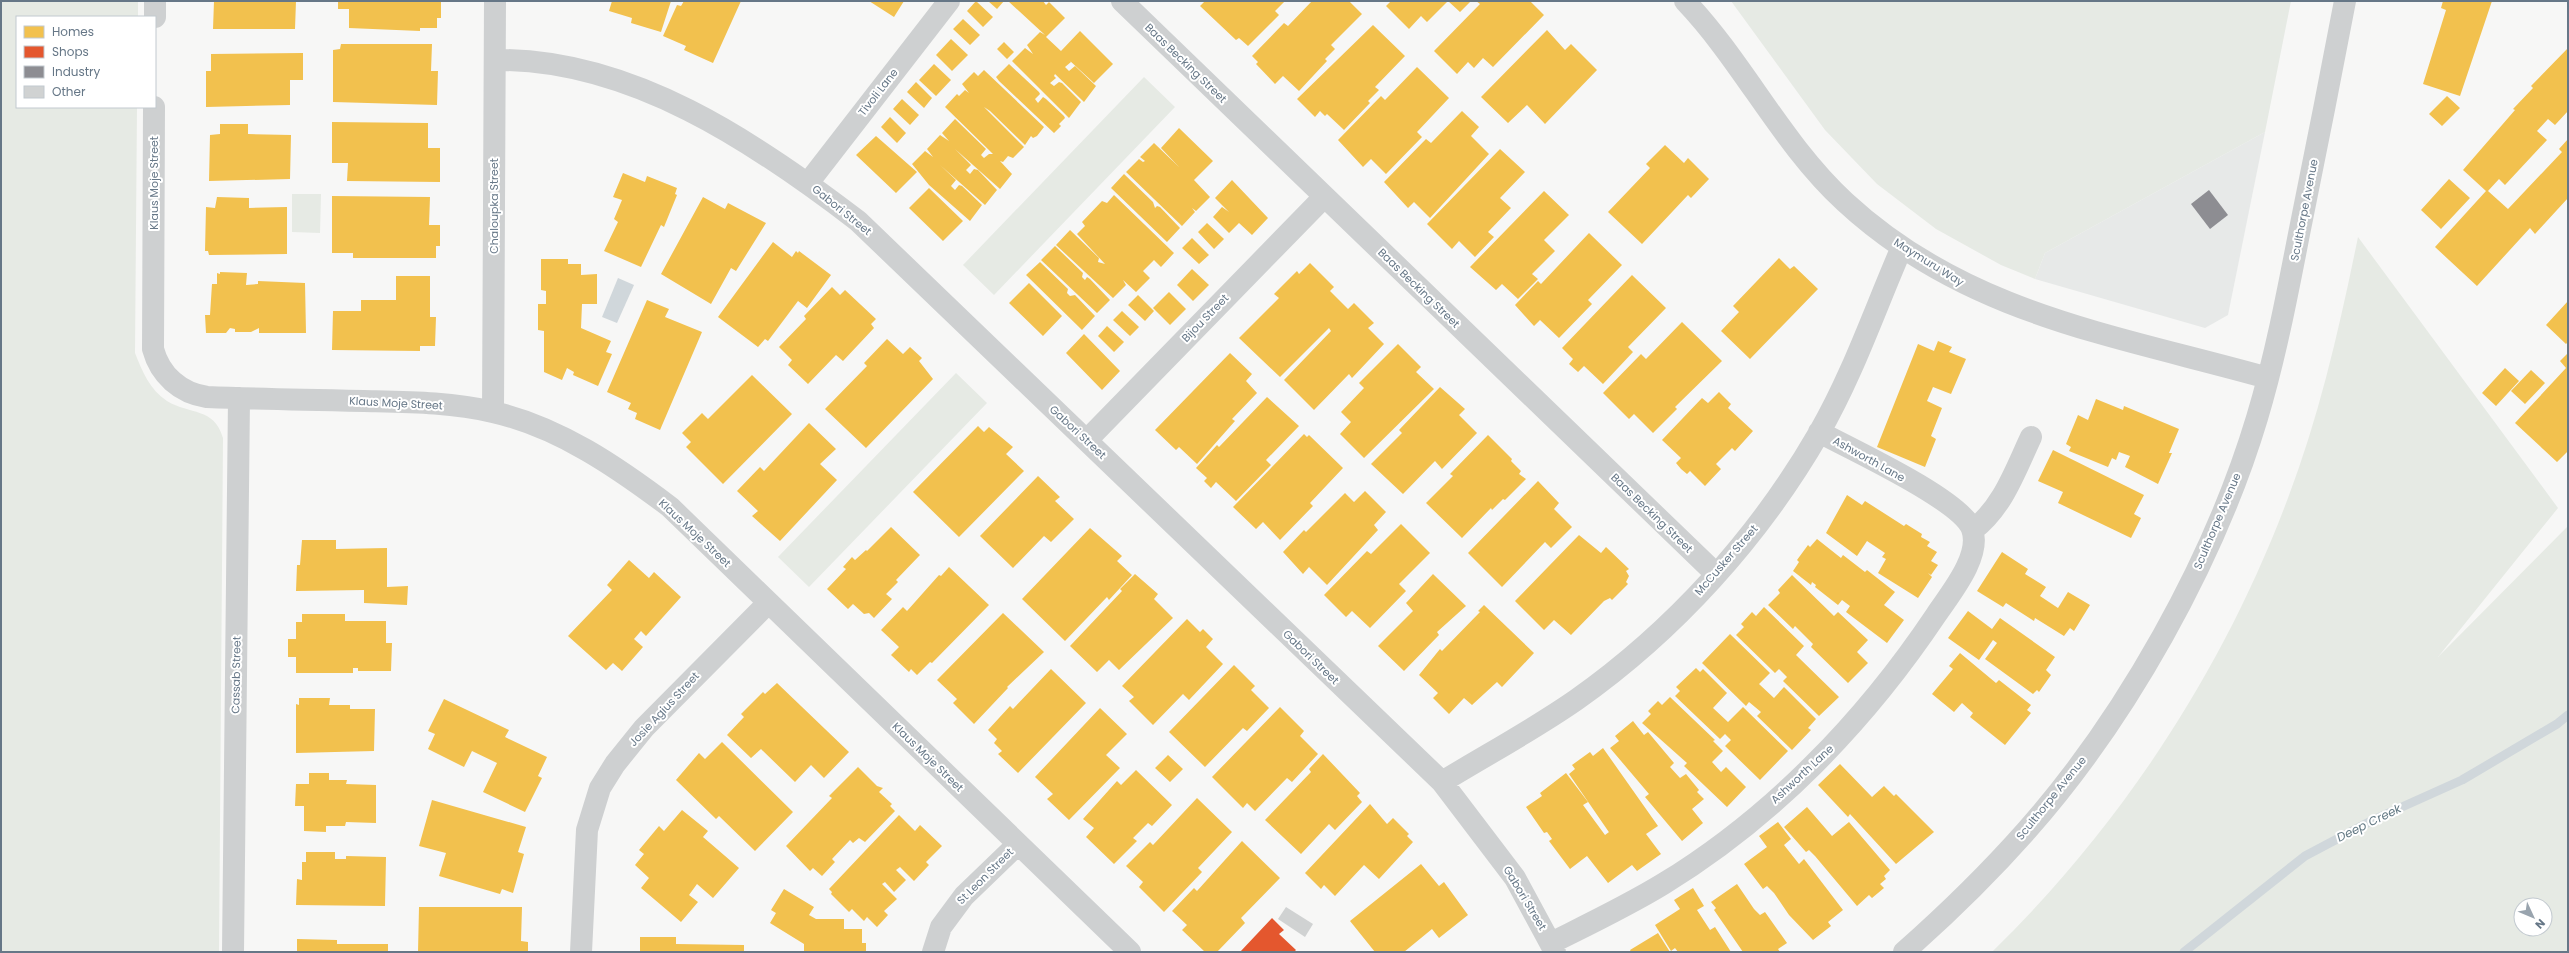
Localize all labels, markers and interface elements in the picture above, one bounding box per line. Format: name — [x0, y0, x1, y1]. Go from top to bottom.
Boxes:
legend — [16, 16, 156, 108]
street label: Baas Becking Street — [1141, 20, 1231, 106]
text: Homes — [52, 23, 94, 40]
text: Shops — [52, 43, 89, 60]
text: Industry — [52, 63, 101, 80]
street label: Tivoli Lane — [854, 65, 902, 119]
text: Other — [52, 83, 86, 100]
street label: Klaus Moje Street — [146, 136, 162, 230]
street label: Sculthorpe Avenue — [2286, 157, 2322, 262]
street label: Chaloupka Street — [486, 158, 502, 254]
street label: Gabori Street — [809, 181, 875, 239]
street label: Maymuru Way — [1891, 234, 1968, 290]
street label: Baas Becking Street — [1374, 245, 1464, 331]
street label: Bijou Street — [1178, 290, 1232, 346]
street label: Klaus Moje Street — [349, 393, 443, 413]
street label: Gabori Street — [1046, 401, 1110, 463]
street label: Ashworth Lane — [1830, 433, 1908, 486]
street label: Baas Becking Street — [1607, 470, 1697, 556]
street label: Sculthorpe Avenue — [2189, 470, 2245, 572]
street label: Klaus Moje Street — [655, 495, 735, 571]
street label: McCusker Street — [1691, 521, 1761, 599]
street label: Gabori Street — [1279, 626, 1343, 688]
street label: Cassab Street — [227, 636, 245, 714]
street label: Josie Agius Street — [625, 668, 703, 750]
street label: Klaus Moje Street — [889, 719, 967, 795]
street label: Ashworth Lane — [1767, 741, 1837, 807]
street label: Sculthorpe Avenue — [2012, 753, 2090, 843]
water label: Deep Creek — [2334, 799, 2405, 846]
street label: St Leon Street — [953, 844, 1017, 908]
street label: Gabori Street — [1499, 863, 1551, 933]
north arrow — [2513, 897, 2553, 937]
text: N — [2532, 915, 2549, 932]

